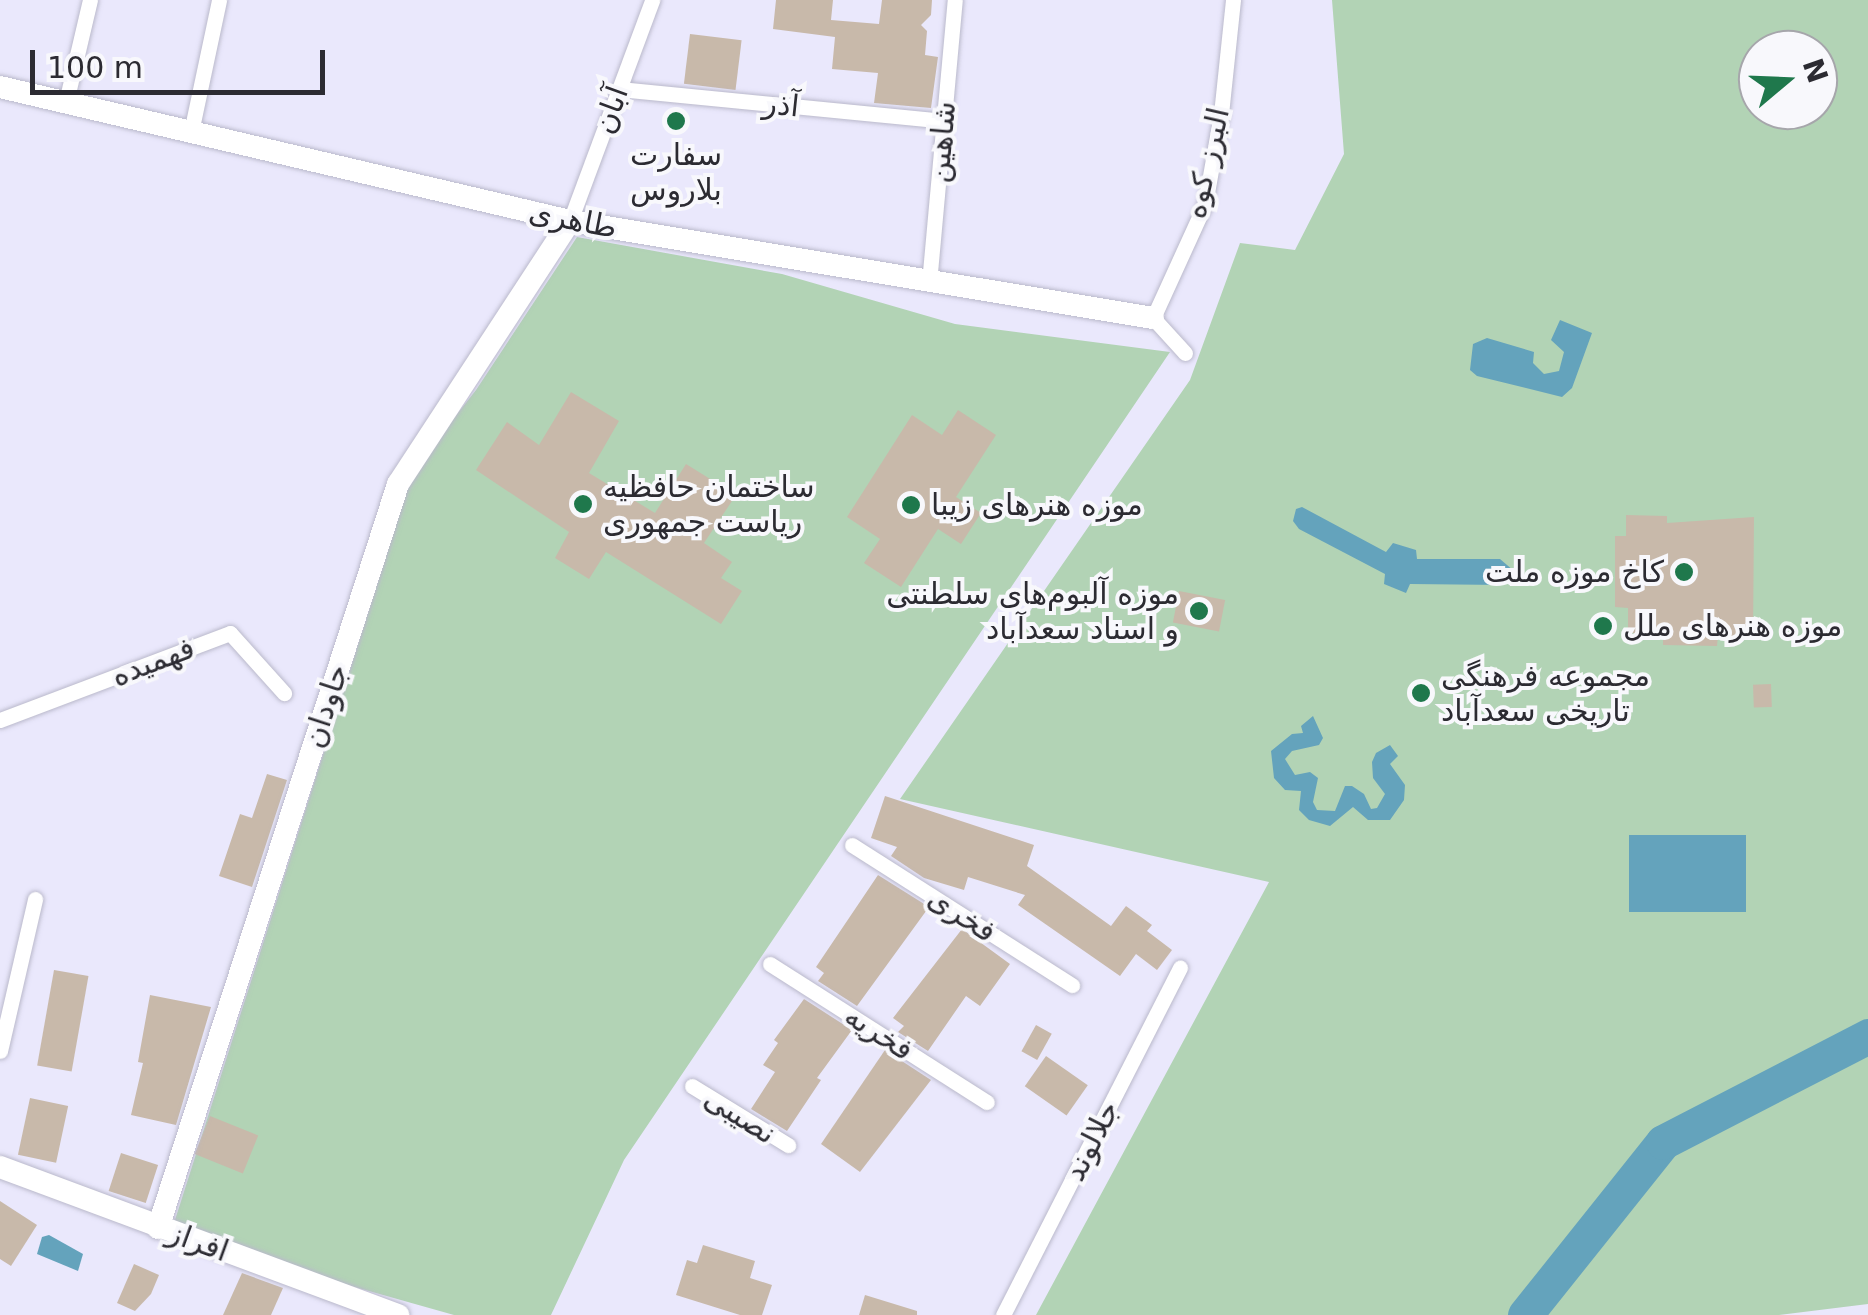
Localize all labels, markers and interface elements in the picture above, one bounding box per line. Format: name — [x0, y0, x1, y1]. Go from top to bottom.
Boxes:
scale bar — [35, 30, 330, 92]
north arrow — [1738, 30, 1838, 130]
text: 100 m — [47, 50, 143, 85]
text: N — [1796, 54, 1834, 87]
street label: آبان — [586, 81, 636, 139]
street label: آذر — [761, 85, 801, 125]
street label: شاهین — [920, 100, 964, 184]
street label: البرز کوه — [1177, 104, 1237, 222]
marker: سفارت بلاروس — [665, 110, 687, 132]
place label: سفارت بلاروس — [630, 137, 722, 208]
street label: طاهری — [526, 194, 620, 246]
place label: ساختمان حافظیه ریاست جمهوری — [603, 469, 815, 540]
place label: موزه هنرهای زیبا — [931, 487, 1143, 523]
marker: ساختمان حافظیه ریاست جمهوری — [572, 493, 594, 515]
marker: موزه هنرهای زیبا — [900, 494, 922, 516]
place label: کاخ موزه ملت — [1485, 554, 1664, 590]
marker: کاخ موزه ملت — [1673, 561, 1695, 583]
place label: موزه آلبوم‌های سلطنتی و اسناد سعدآباد — [886, 576, 1179, 646]
marker: موزه آلبوم‌های سلطنتی و اسناد سعدآباد — [1188, 600, 1210, 622]
place label: موزه هنرهای ملل — [1623, 608, 1842, 644]
marker: موزه هنرهای ملل — [1592, 615, 1614, 637]
street label: فهمیده — [106, 630, 200, 694]
place label: مجموعه فرهنگی تاریخی سعدآباد — [1441, 658, 1650, 728]
street label: جاودان — [296, 660, 356, 752]
marker: مجموعه فرهنگی تاریخی سعدآباد — [1410, 682, 1432, 704]
street label: فخری — [921, 880, 1003, 950]
street label: فخریه — [838, 998, 920, 1068]
street label: نصیبی — [698, 1080, 782, 1152]
street label: جلالوند — [1057, 1095, 1127, 1187]
street label: افراز — [163, 1214, 233, 1270]

